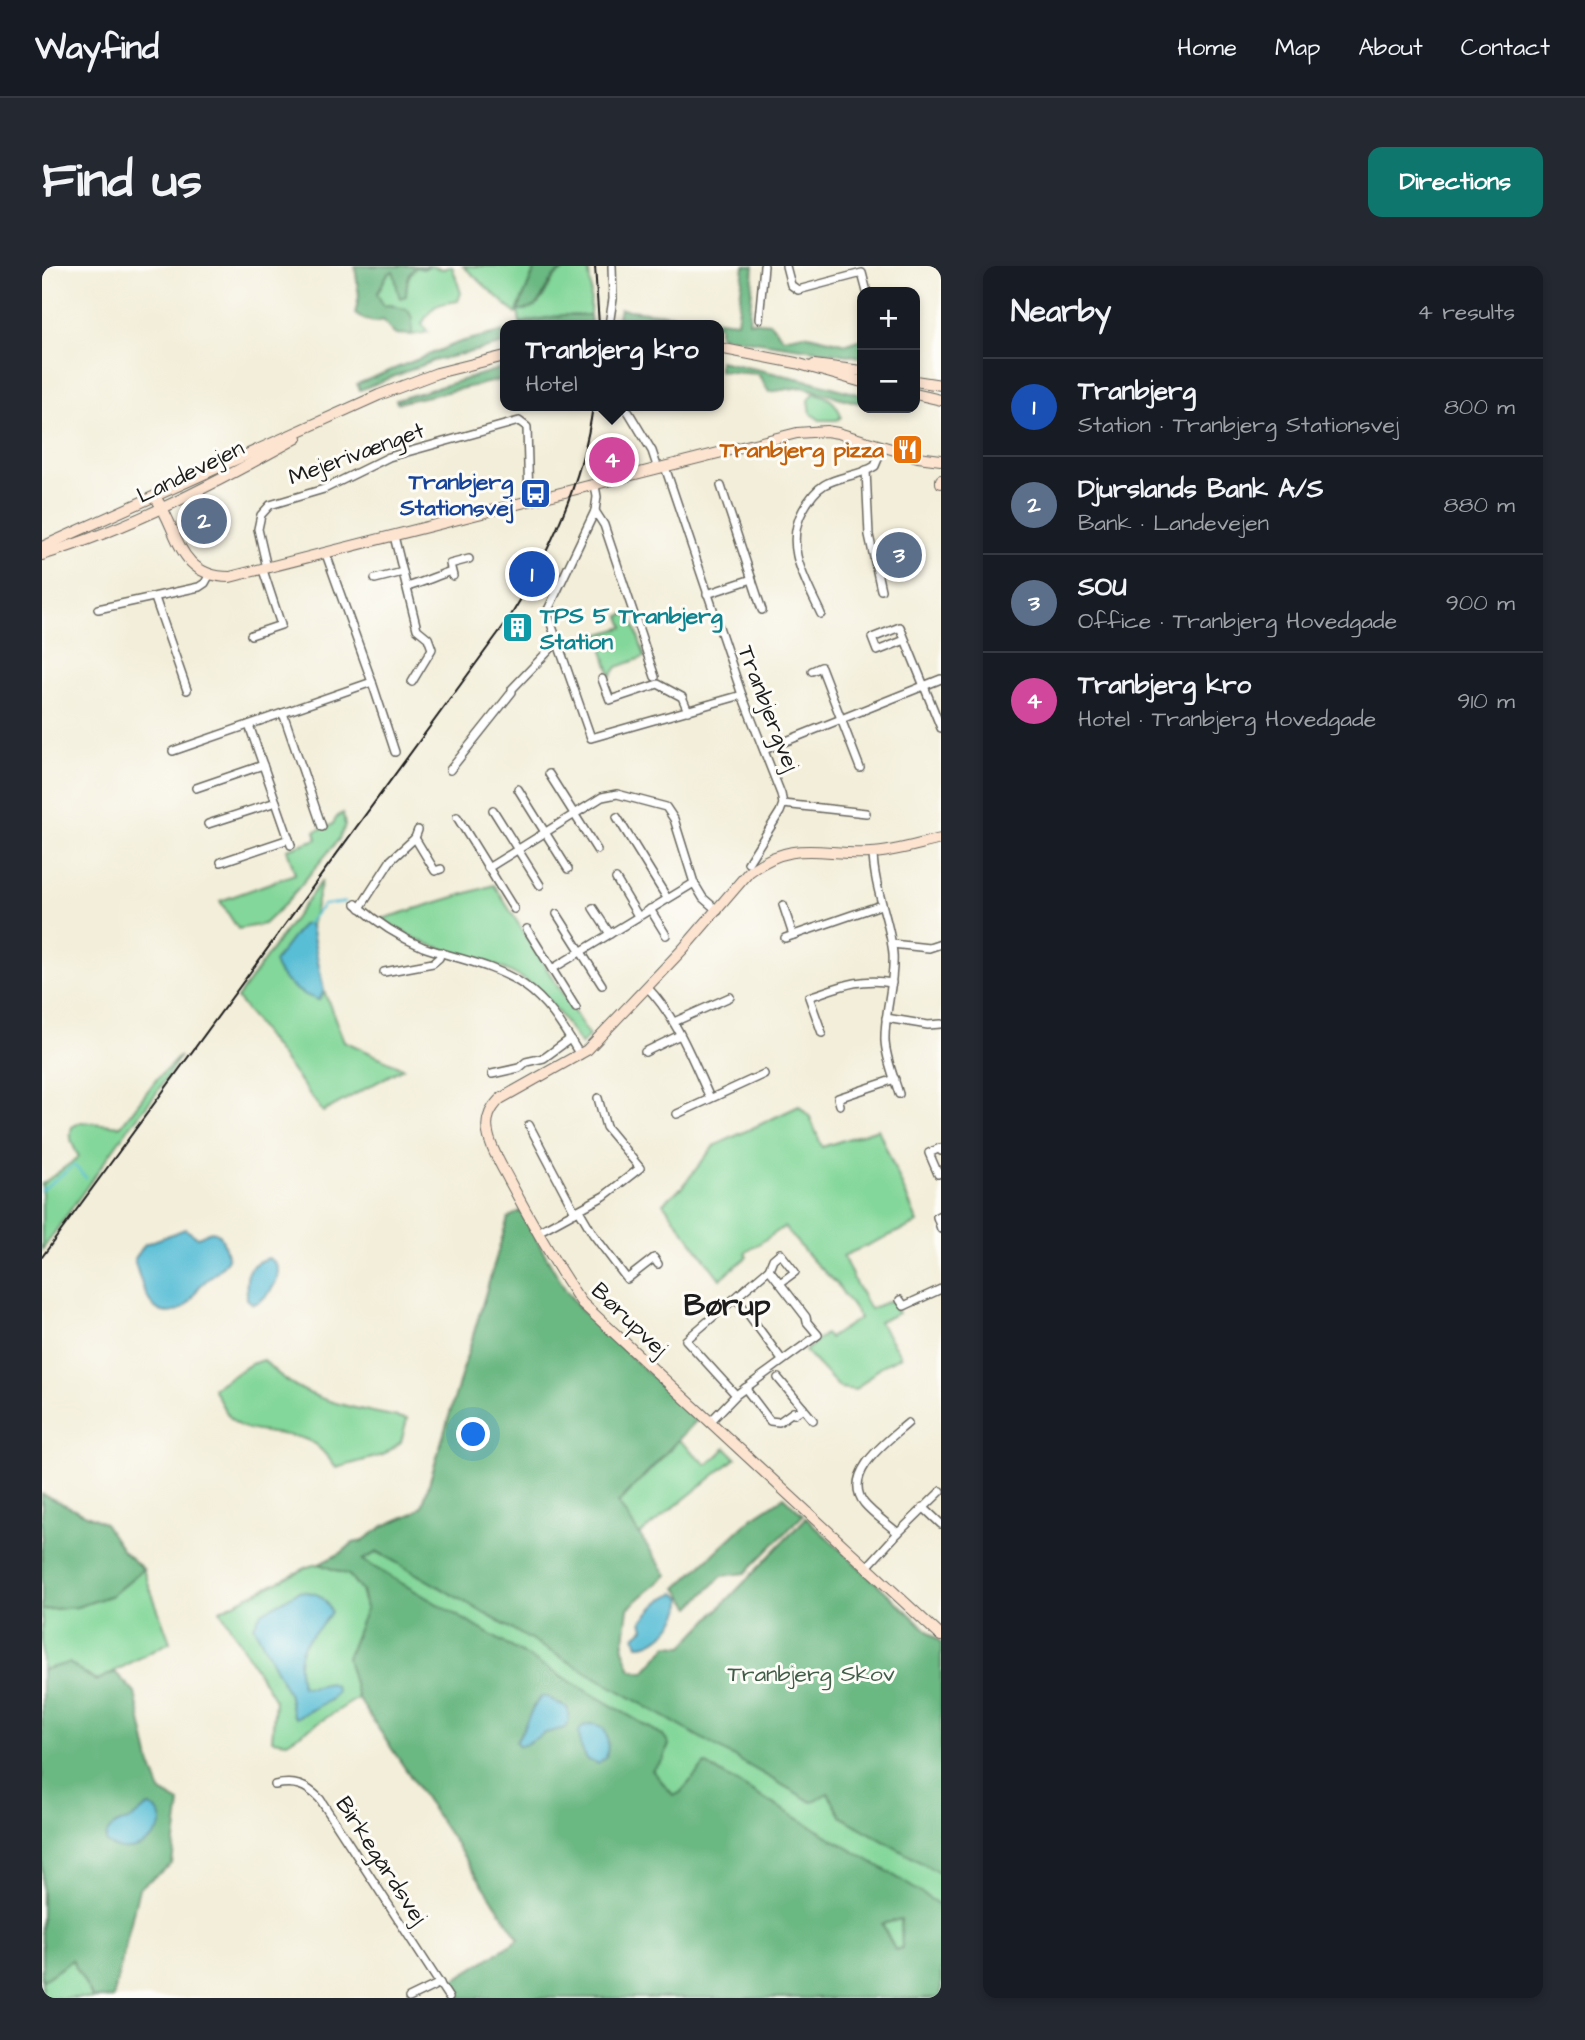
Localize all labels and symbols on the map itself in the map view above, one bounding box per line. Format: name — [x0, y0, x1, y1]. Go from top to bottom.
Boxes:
street label: Mejerivænget — [284, 414, 430, 494]
street label: Landevejen — [131, 432, 249, 512]
restaurant icon: Tranbjerg pizza — [890, 432, 924, 466]
pin: 4 — [589, 434, 635, 486]
place label: Tranbjerg pizza — [719, 434, 884, 467]
place label: Tranbjerg Stationsvej — [399, 466, 514, 524]
bus stop icon: Tranbjerg Stationsvej — [519, 477, 553, 511]
pin: 2 — [181, 495, 227, 547]
pin: 3 — [876, 529, 922, 581]
pin: 1 — [509, 548, 555, 600]
place label: TPS 5 Tranbjerg Station — [539, 600, 723, 658]
building icon: TPS 5 Tranbjerg Station — [500, 611, 534, 645]
street label: Tranbjergvej — [728, 641, 807, 776]
street label: Børupvej — [584, 1275, 675, 1364]
district label: Børup — [684, 1285, 771, 1328]
your location — [456, 1417, 490, 1451]
park label: Tranbjerg Skov — [727, 1658, 895, 1691]
street label: Birkegårdsvej — [327, 1790, 435, 1932]

